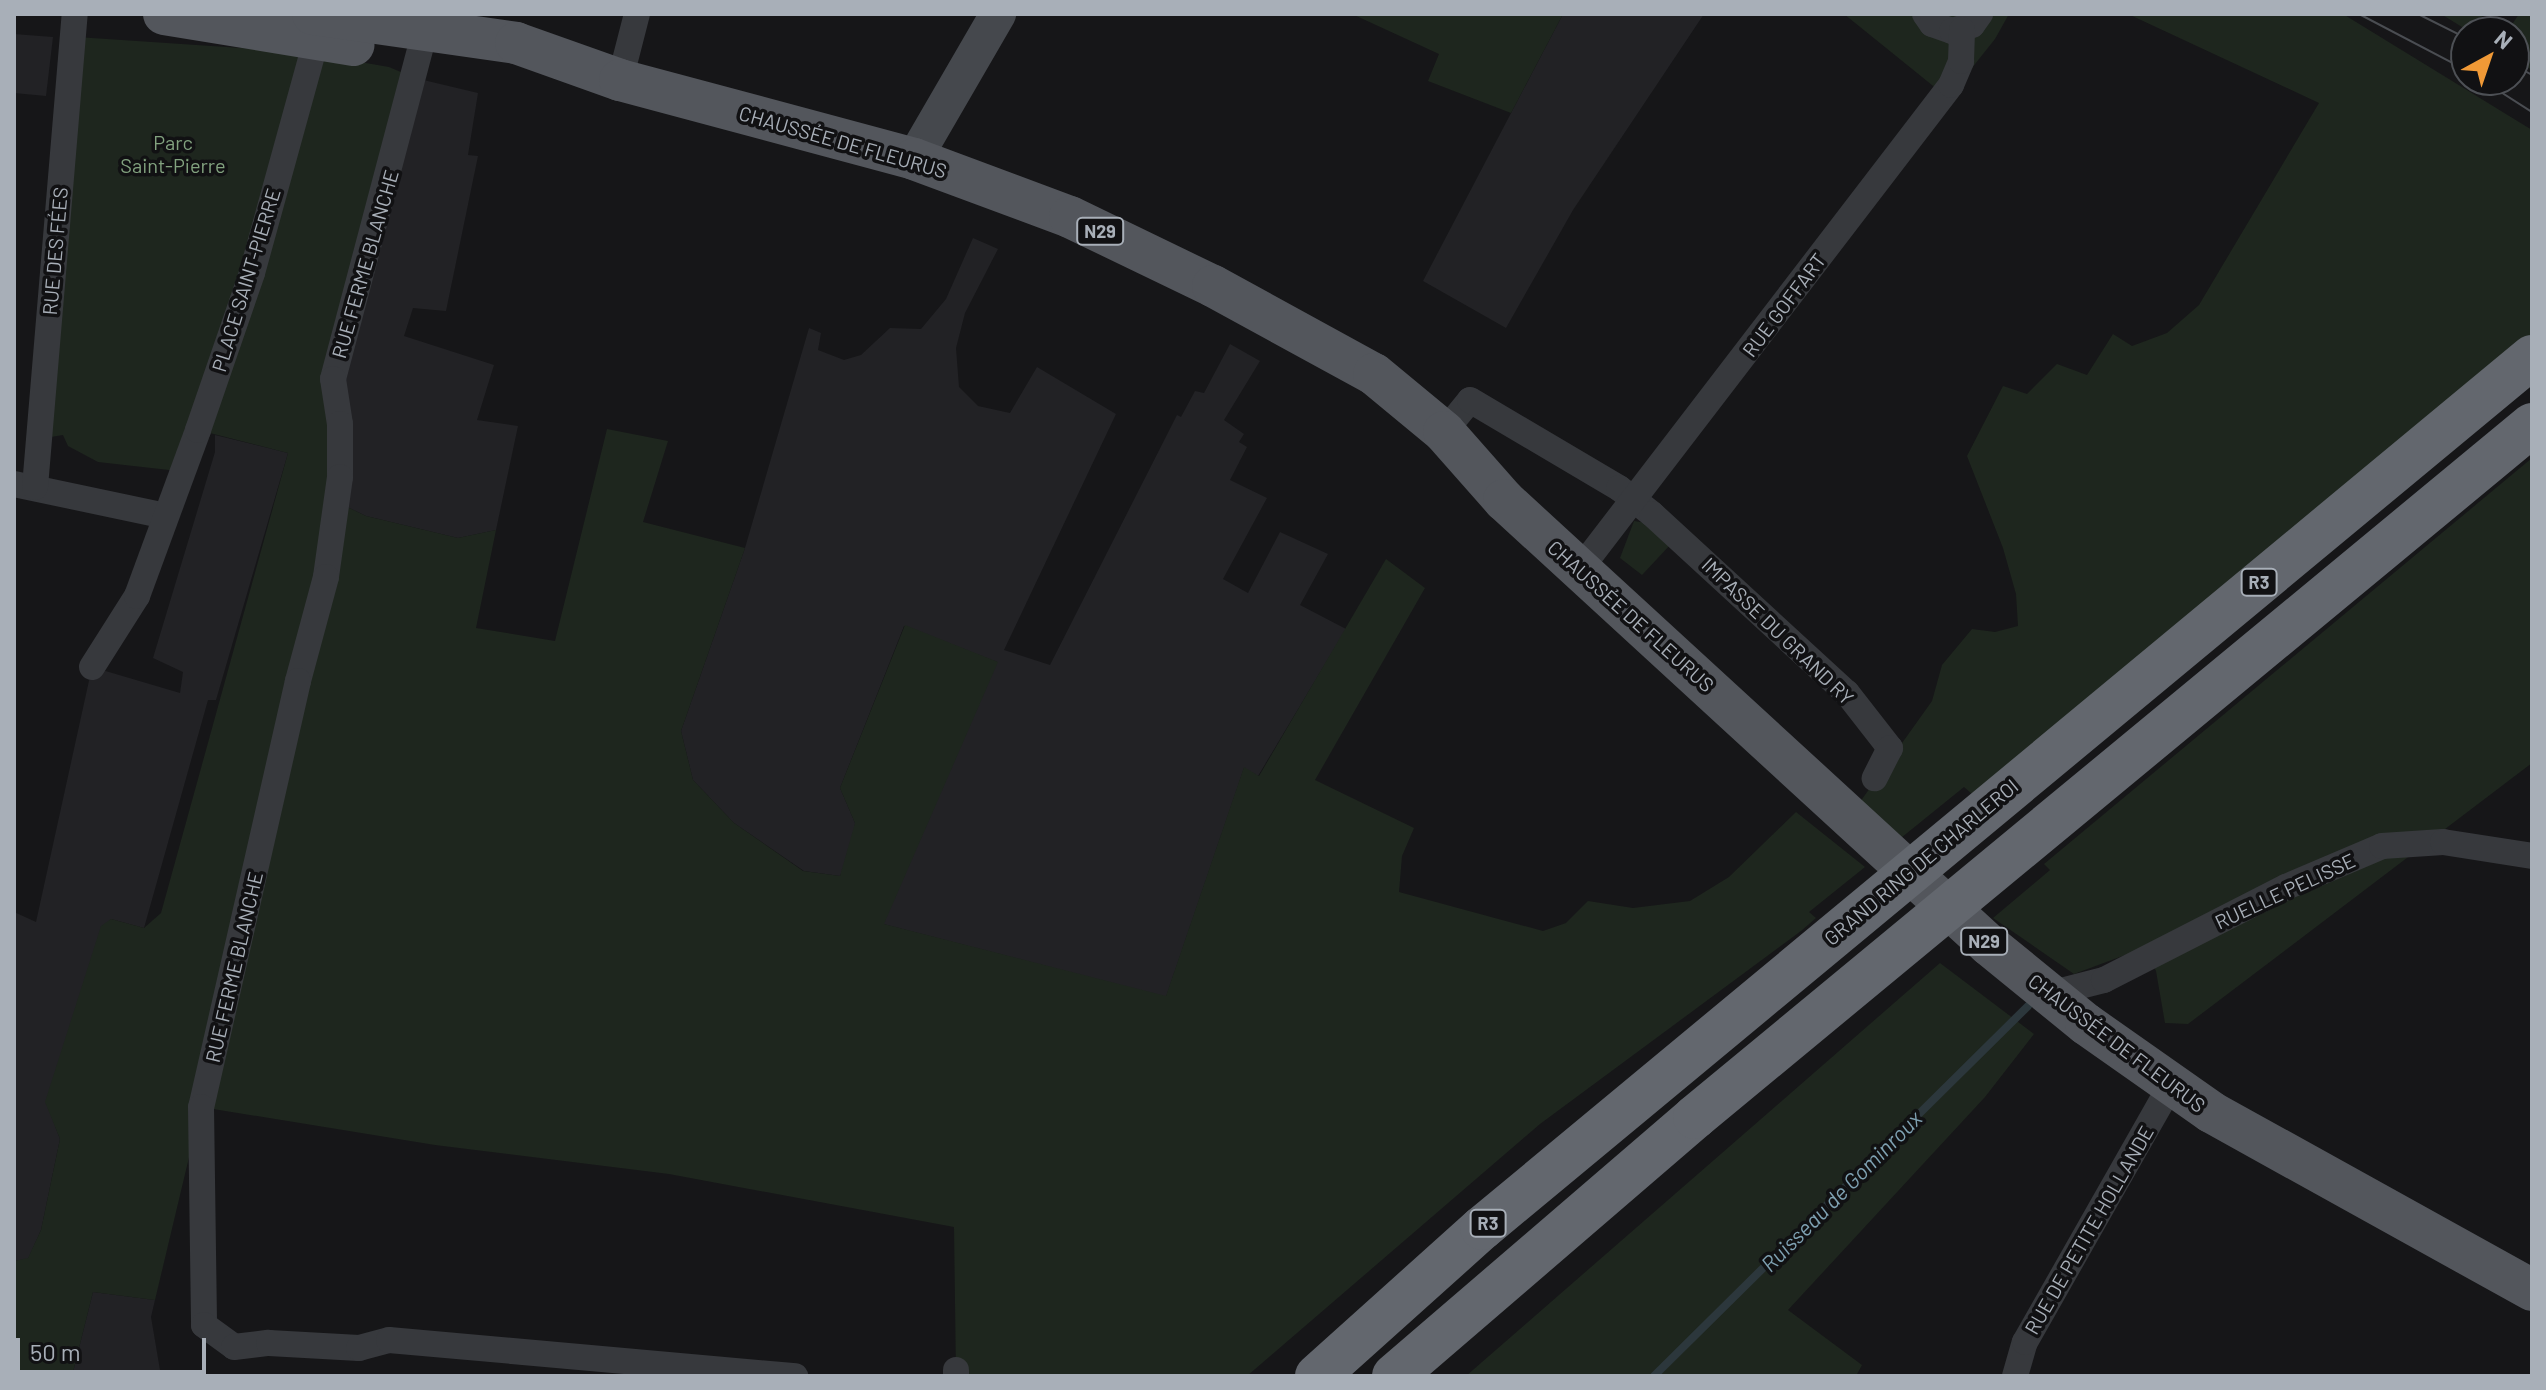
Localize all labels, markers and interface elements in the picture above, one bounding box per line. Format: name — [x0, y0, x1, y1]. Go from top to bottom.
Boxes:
north arrow — [2450, 16, 2530, 96]
text: N — [2490, 24, 2518, 54]
street label: CHAUSSÉE DE FLEURUS — [736, 101, 950, 183]
park label: Parc Saint-Pierre — [120, 131, 226, 178]
street label: RUE FERME BLANCHE — [327, 167, 403, 361]
street label: RUE DES FÉES — [37, 186, 73, 316]
street label: PLACE SAINT-PIERRE — [207, 186, 285, 374]
road number: N29 — [1076, 217, 1124, 245]
street label: RUE GOFFART — [1737, 248, 1831, 362]
street label: CHAUSSÉE DE FLEURUS — [1543, 535, 1719, 697]
street label: IMPASSE DU GRAND RY — [1697, 552, 1859, 710]
road number: R3 — [2239, 568, 2279, 596]
street label: GRAND RING DE CHARLEROI — [1819, 774, 2023, 950]
street label: RUELLE PELISSE — [2211, 848, 2359, 934]
street label: RUE FERME BLANCHE — [200, 869, 268, 1065]
road number: N29 — [1960, 927, 2008, 955]
street label: CHAUSSÉE DE FLEURUS — [2024, 969, 2210, 1117]
water label: Ruisseau de Gominroux — [1755, 1105, 1927, 1277]
street label: RUE DE PETITE HOLLANDE — [2019, 1122, 2159, 1338]
road number: R3 — [1468, 1209, 1508, 1237]
scale bar — [20, 1322, 210, 1372]
text: 50 m — [30, 1337, 81, 1366]

